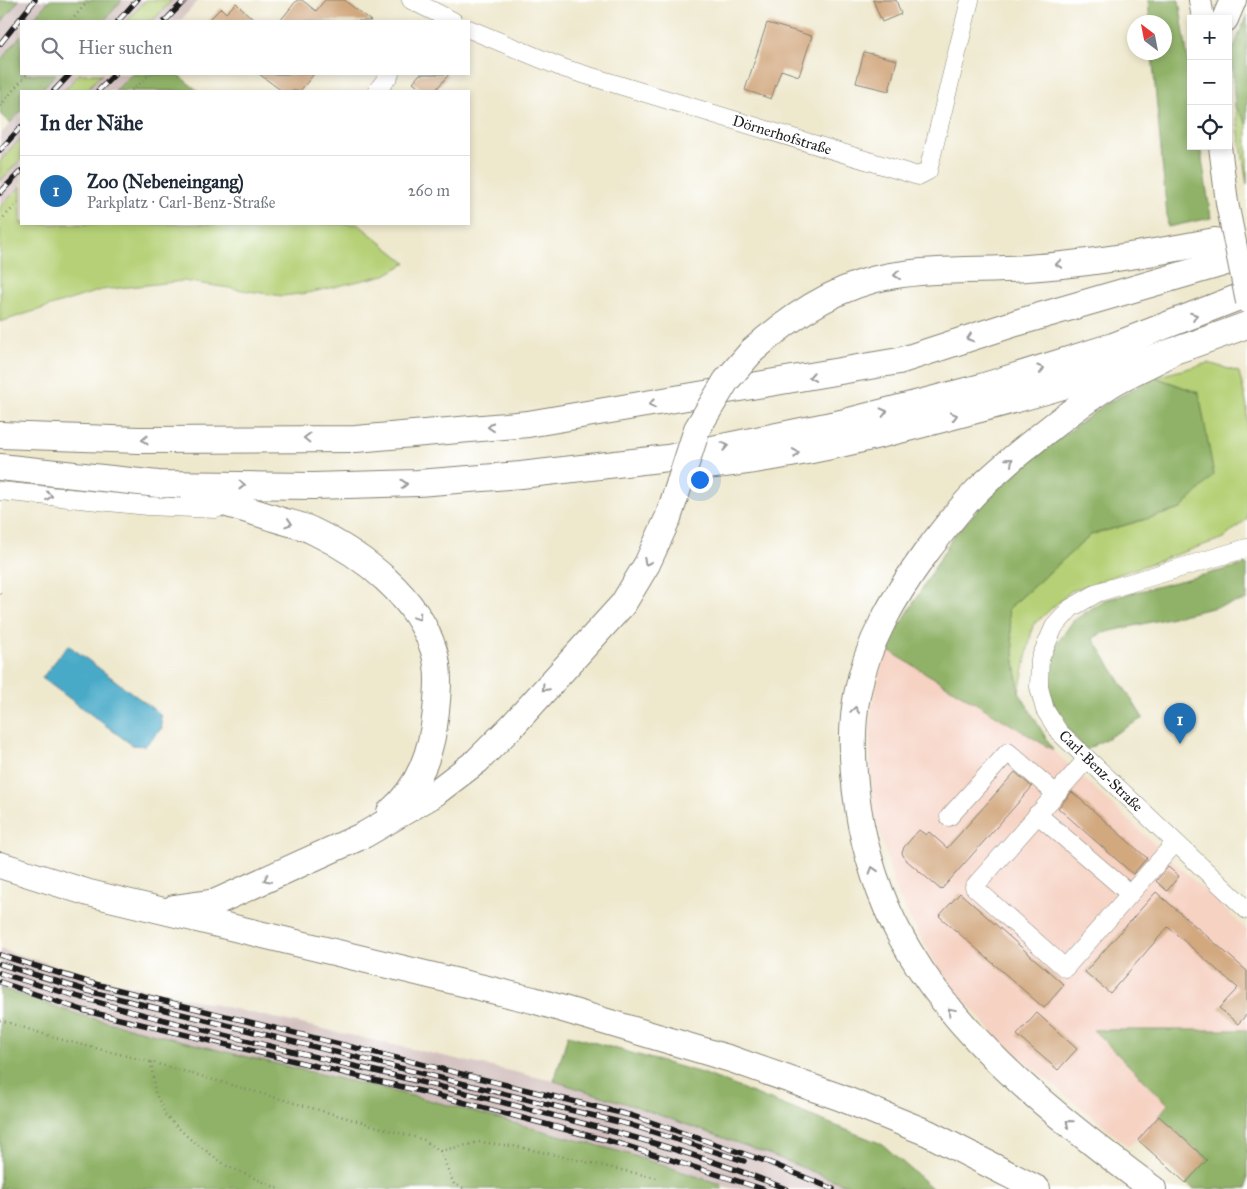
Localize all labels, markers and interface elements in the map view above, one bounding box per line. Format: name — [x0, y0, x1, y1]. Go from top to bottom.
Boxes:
north arrow — [1127, 15, 1172, 60]
map controls — [1187, 15, 1232, 150]
button: + — [1187, 15, 1232, 60]
search box — [20, 20, 470, 75]
icon: search — [38, 34, 66, 62]
text: Hier suchen — [78, 36, 172, 59]
button: − — [1187, 60, 1232, 105]
button: locate — [1187, 105, 1232, 150]
text: In der Nähe — [40, 110, 143, 136]
street label: Dörnerhofstraße — [730, 111, 834, 159]
text: Zoo (Nebeneingang) — [87, 170, 244, 193]
text: 1 — [53, 181, 59, 200]
text: 260 m — [408, 181, 450, 200]
text: Parkplatz · Carl-Benz-Straße — [87, 193, 275, 212]
one-way arrow — [1054, 258, 1062, 269]
one-way arrow — [892, 269, 900, 280]
one-way arrow — [1189, 312, 1198, 322]
one-way arrow — [966, 333, 975, 343]
one-way arrow — [1036, 364, 1044, 374]
one-way arrow — [808, 371, 817, 381]
one-way arrow — [648, 399, 657, 409]
one-way arrow — [880, 407, 888, 418]
one-way arrow — [949, 411, 958, 422]
one-way arrow — [487, 422, 495, 433]
one-way arrow — [303, 433, 310, 443]
one-way arrow — [140, 435, 148, 445]
one-way arrow — [721, 441, 730, 452]
one-way arrow — [791, 449, 800, 459]
one-way arrow — [1004, 458, 1013, 467]
your location — [687, 467, 713, 493]
one-way arrow — [401, 479, 409, 489]
one-way arrow — [238, 480, 246, 490]
one-way arrow — [45, 490, 53, 501]
one-way arrow — [284, 517, 292, 527]
one-way arrow — [643, 557, 653, 566]
one-way arrow — [412, 611, 421, 620]
one-way arrow — [542, 682, 551, 691]
pin: 1 — [1164, 703, 1196, 744]
one-way arrow — [849, 706, 860, 714]
street label: Carl-Benz-Straße — [1055, 726, 1147, 816]
one-way arrow — [869, 867, 879, 875]
one-way arrow — [263, 873, 272, 883]
one-way arrow — [948, 1008, 957, 1017]
one-way arrow — [1066, 1121, 1075, 1129]

